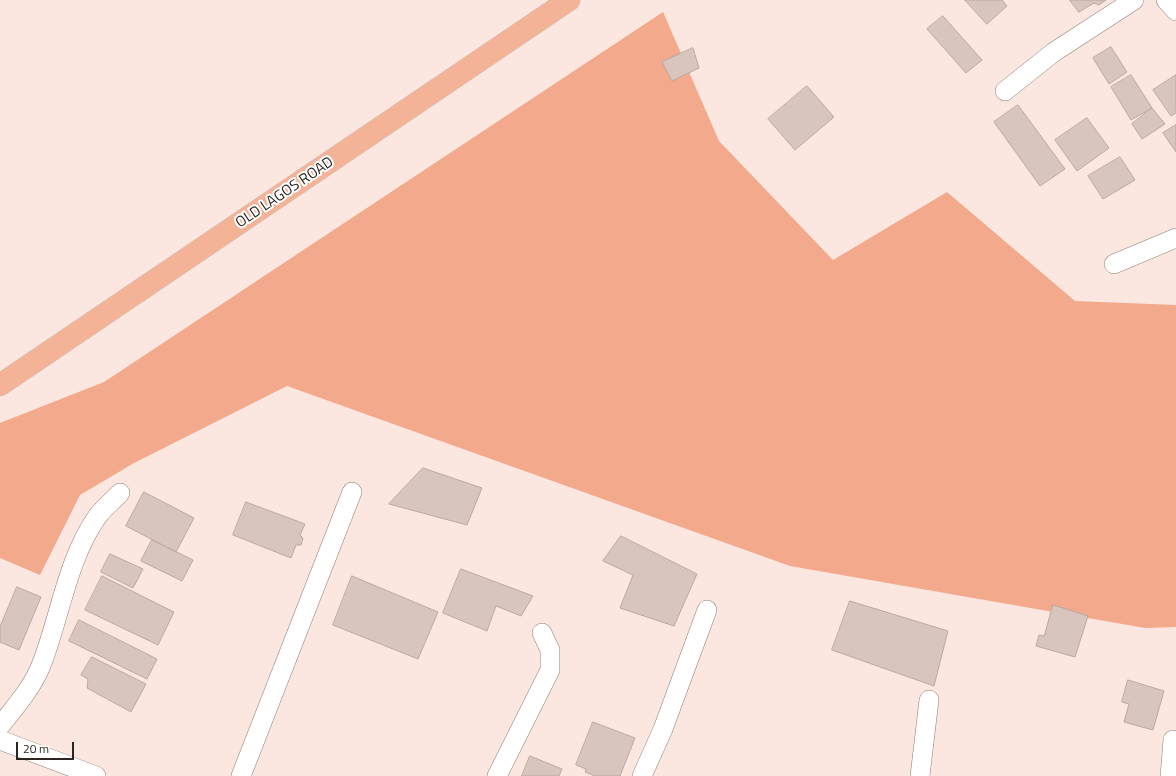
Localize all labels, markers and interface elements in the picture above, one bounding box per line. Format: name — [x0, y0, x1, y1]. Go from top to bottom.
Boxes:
street label: OLD LAGOS ROAD — [233, 154, 337, 232]
scale bar — [18, 734, 76, 760]
text: 20 m — [23, 739, 49, 758]

